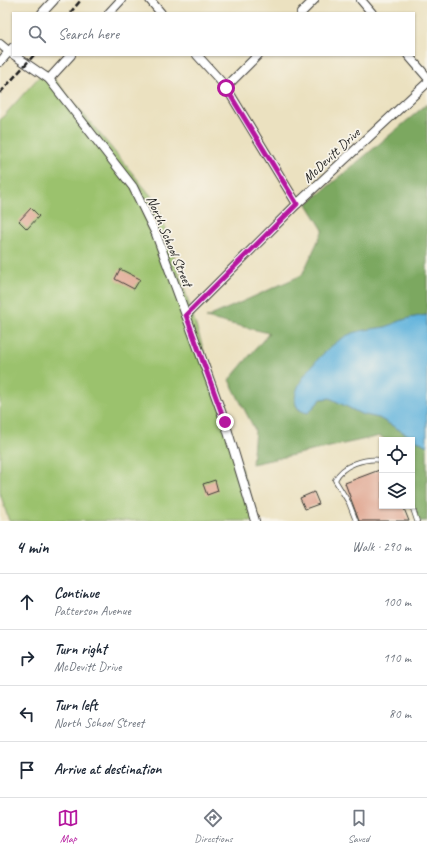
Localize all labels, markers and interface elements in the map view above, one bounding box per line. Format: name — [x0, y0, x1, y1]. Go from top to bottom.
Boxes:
search box — [12, 12, 415, 56]
icon: search — [26, 23, 48, 45]
text: Search here — [58, 25, 119, 44]
route start — [217, 79, 235, 97]
street label: McDevitt Drive — [299, 123, 365, 186]
street label: North School Street — [143, 193, 197, 291]
route end — [216, 413, 234, 431]
map controls — [379, 437, 415, 509]
button: locate — [379, 437, 415, 473]
button: layers — [379, 473, 415, 509]
text: 4 min — [16, 537, 49, 558]
text: Walk · 290 m — [352, 539, 411, 555]
text: Continue — [54, 584, 99, 603]
icon: ahead — [16, 591, 38, 613]
text: 100 m — [383, 594, 411, 610]
text: Patterson Avenue — [54, 603, 131, 619]
text: Turn right — [54, 640, 107, 659]
icon: right — [16, 647, 38, 669]
text: 110 m — [383, 650, 411, 666]
text: McDevitt Drive — [54, 659, 121, 675]
text: Turn left — [54, 696, 97, 715]
icon: left — [16, 703, 38, 725]
text: 80 m — [389, 706, 411, 722]
text: North School Street — [54, 715, 144, 731]
icon: arrive — [16, 759, 38, 781]
text: Arrive at destination — [54, 760, 161, 779]
tab: Map — [57, 807, 79, 845]
tab: Directions — [194, 807, 233, 845]
tab: Saved — [348, 807, 370, 845]

